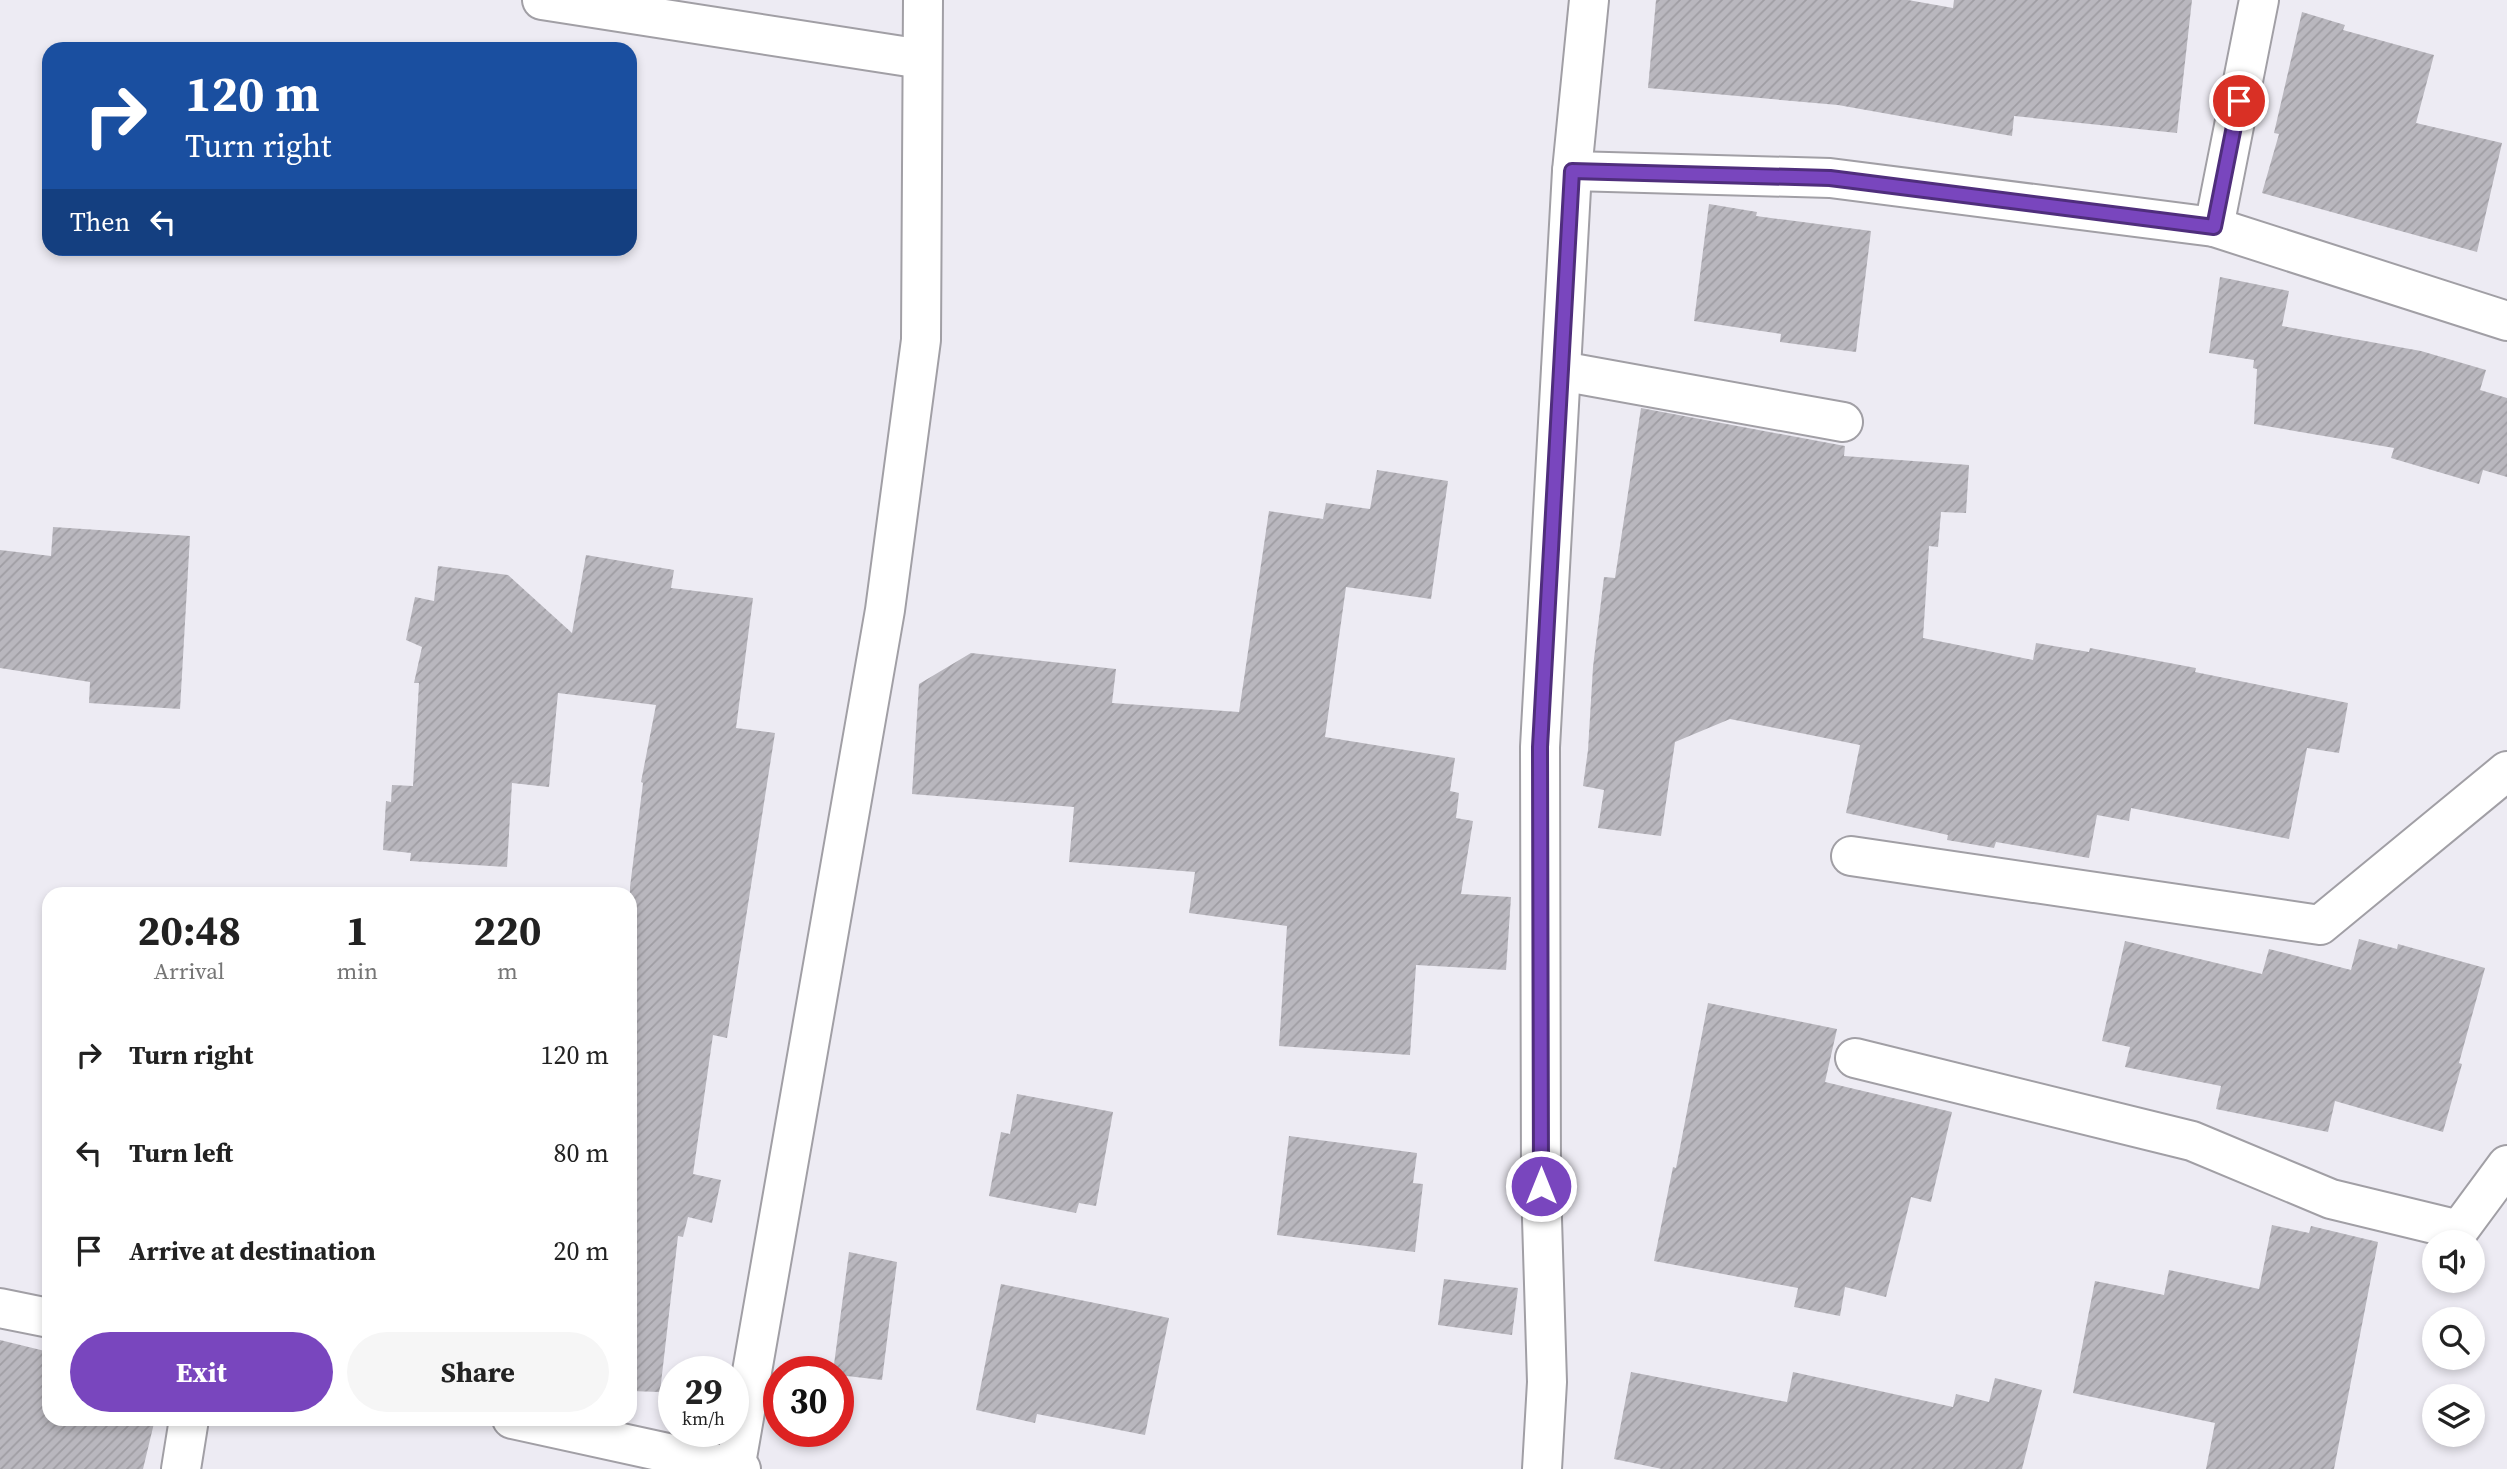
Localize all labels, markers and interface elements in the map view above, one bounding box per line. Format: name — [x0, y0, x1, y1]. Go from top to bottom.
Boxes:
text: 120 m — [185, 60, 320, 127]
icon: right — [70, 70, 161, 161]
pin — [2209, 71, 2269, 131]
icon: arrive — [2220, 82, 2258, 120]
text: Turn right — [185, 124, 331, 168]
icon: left — [144, 203, 182, 241]
text: Then — [70, 204, 130, 240]
text: 20:48 — [137, 901, 241, 959]
text: 1 — [346, 901, 369, 959]
text: 220 — [473, 901, 542, 959]
text: Arrival — [154, 955, 225, 987]
text: min — [336, 955, 378, 987]
text: m — [497, 955, 518, 987]
icon: right — [70, 1036, 108, 1074]
text: Turn right — [129, 1037, 253, 1073]
text: 120 m — [541, 1037, 609, 1073]
icon: left — [70, 1134, 108, 1172]
text: Turn left — [129, 1135, 233, 1171]
text: 80 m — [554, 1135, 609, 1171]
position arrow — [1504, 1149, 1578, 1223]
map controls — [2422, 1230, 2485, 1447]
button: sound — [2422, 1230, 2485, 1293]
icon: arrive — [70, 1232, 108, 1270]
text: Arrive at destination — [129, 1233, 376, 1269]
text: 20 m — [554, 1233, 609, 1269]
button: search — [2422, 1307, 2485, 1370]
button: Exit — [70, 1332, 333, 1412]
button: Share — [347, 1332, 609, 1412]
speed limit sign: 30 — [763, 1356, 854, 1447]
text: 29 — [685, 1368, 722, 1416]
button: layers — [2422, 1384, 2485, 1447]
text: km/h — [682, 1406, 725, 1431]

